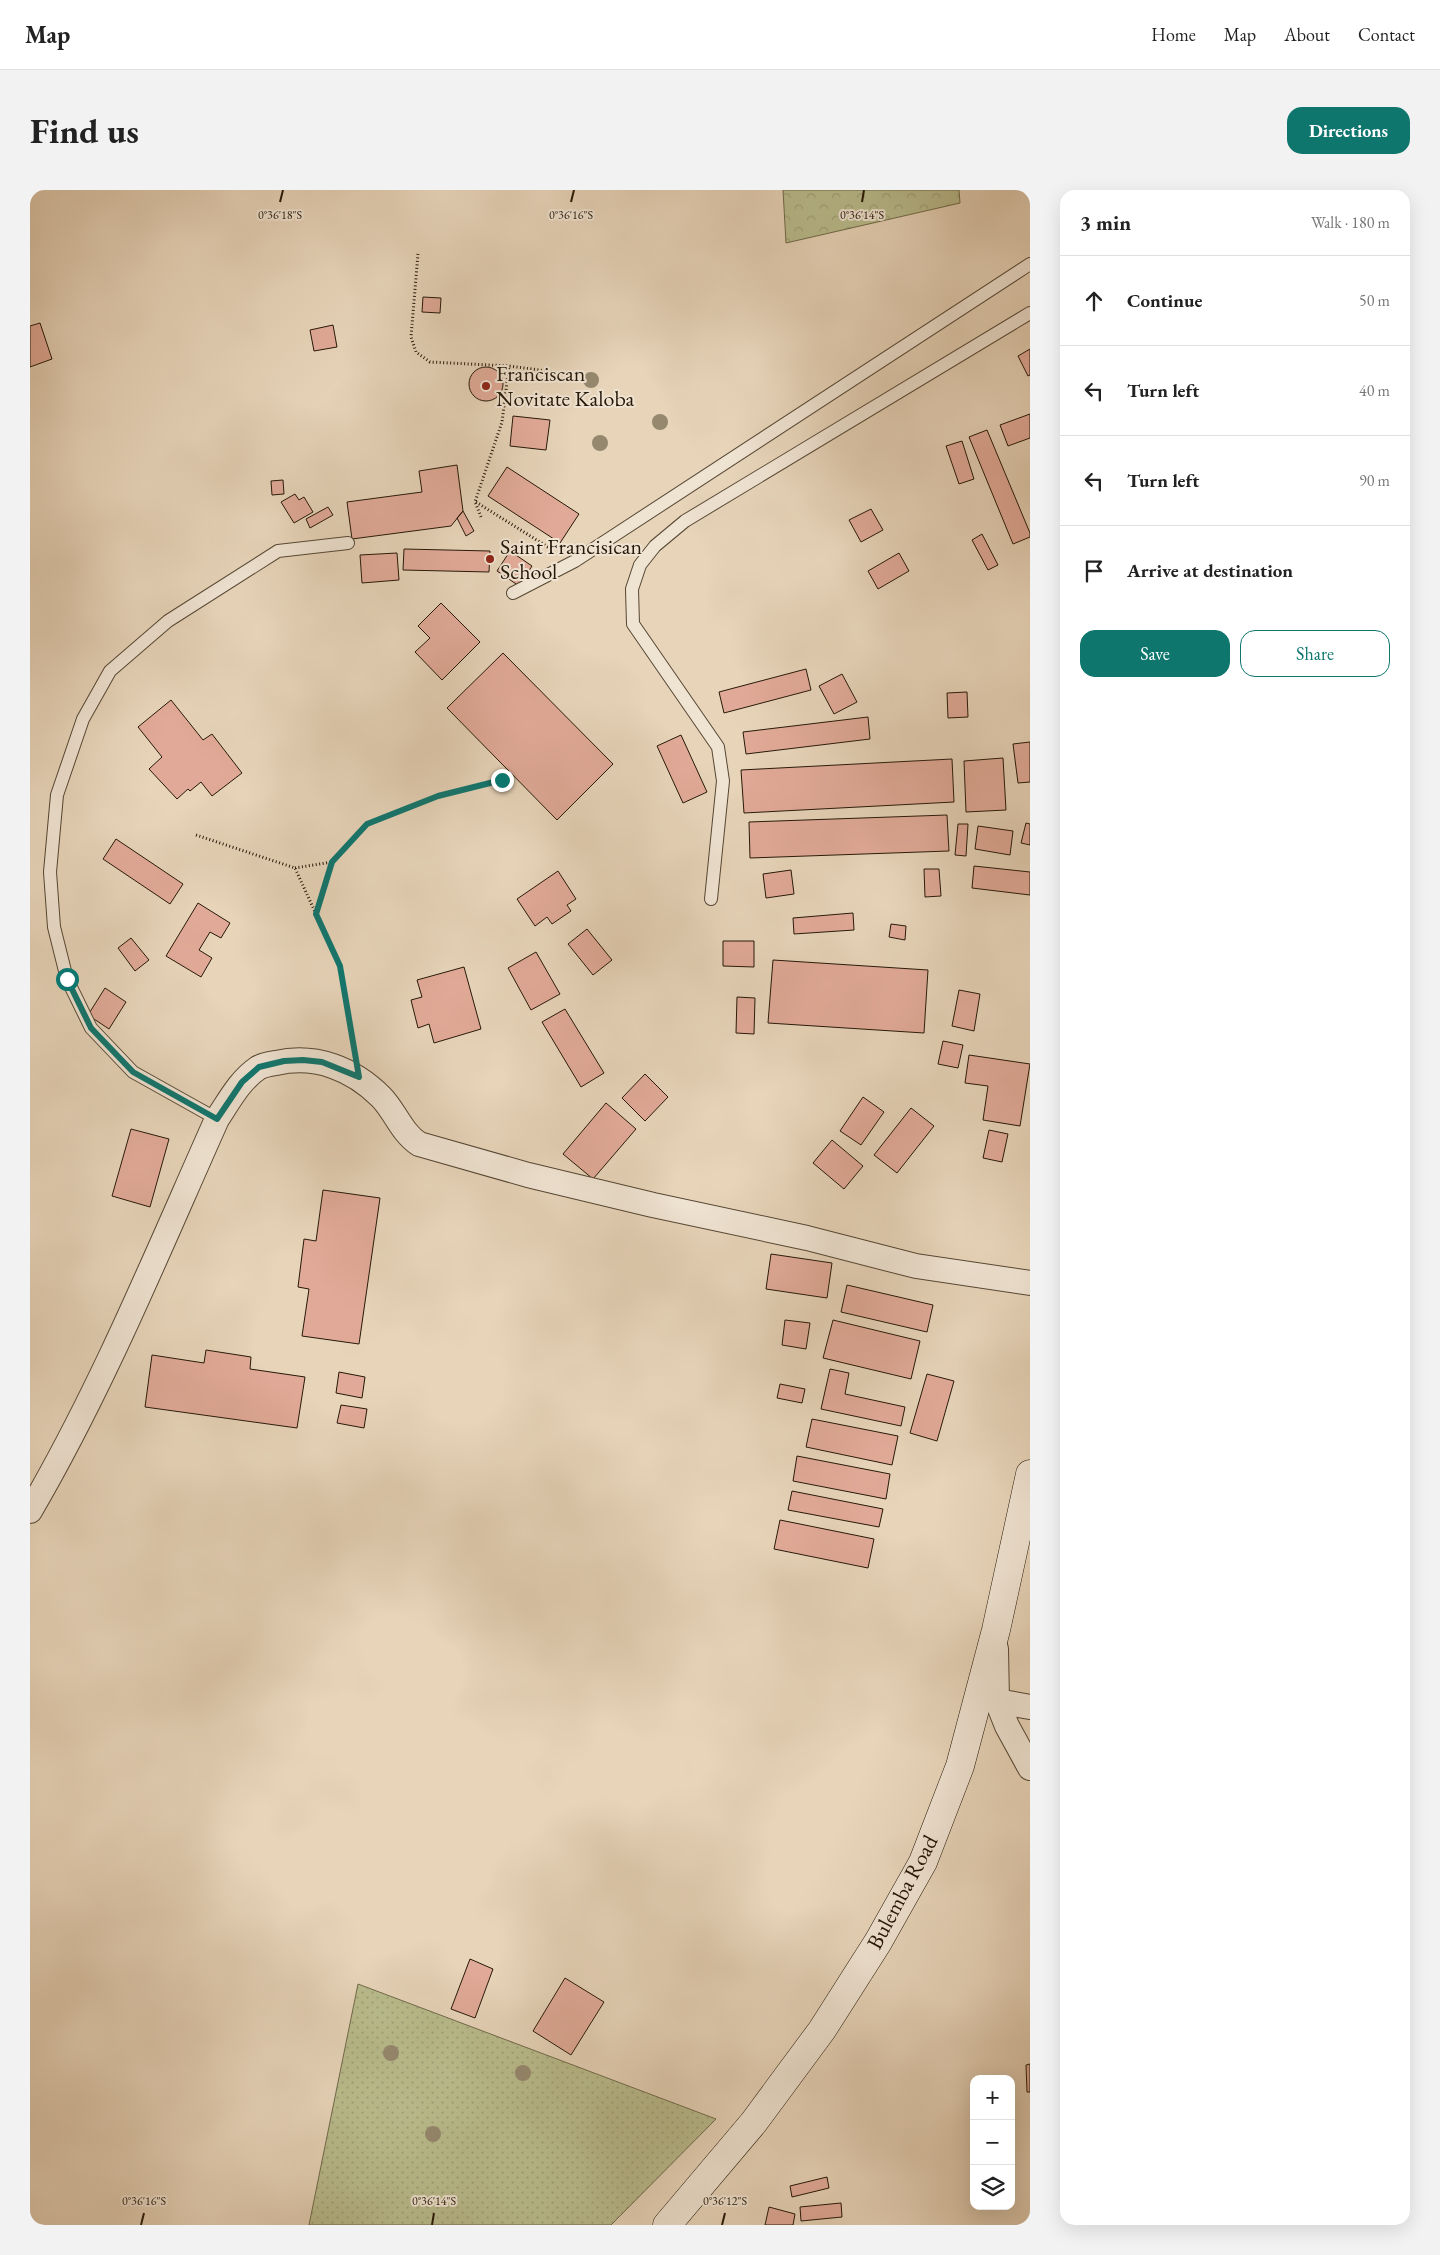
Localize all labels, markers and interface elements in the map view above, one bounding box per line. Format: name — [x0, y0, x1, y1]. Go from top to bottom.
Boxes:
text: Map — [25, 19, 70, 50]
text: Home — [1151, 23, 1196, 46]
text: Map — [1224, 23, 1256, 46]
text: About — [1284, 23, 1330, 46]
text: Contact — [1358, 23, 1415, 46]
button: Directions — [1287, 107, 1410, 154]
text: Find us — [30, 108, 139, 153]
text: 0°36'18"S — [258, 207, 303, 223]
text: 0°36'16"S — [549, 207, 594, 223]
text: 0°36'14"S — [840, 207, 885, 223]
text: 3 min — [1080, 209, 1131, 236]
text: Walk · 180 m — [1311, 212, 1390, 233]
icon: ahead — [1080, 287, 1108, 315]
text: Continue — [1127, 288, 1202, 313]
text: 50 m — [1359, 290, 1390, 311]
place label: Franciscan Novitate Kaloba — [496, 359, 634, 413]
icon: left — [1080, 377, 1108, 405]
text: Turn left — [1127, 378, 1199, 403]
marker: Franciscan Novitate Kaloba — [480, 380, 492, 392]
text: 40 m — [1359, 380, 1390, 401]
icon: left — [1080, 467, 1108, 495]
text: Turn left — [1127, 468, 1199, 493]
text: 90 m — [1359, 470, 1390, 491]
place label: Saint Francisican School — [500, 532, 643, 586]
marker: Saint Francisican School — [484, 553, 496, 565]
icon: arrive — [1080, 557, 1108, 585]
text: Arrive at destination — [1127, 558, 1293, 583]
button: Save — [1080, 630, 1230, 677]
button: Share — [1240, 630, 1390, 677]
route end — [491, 769, 514, 792]
route start — [56, 968, 79, 991]
street label: Bulemba Road — [860, 1829, 945, 1954]
map controls — [970, 2075, 1015, 2210]
button: + — [970, 2075, 1015, 2120]
button: − — [970, 2120, 1015, 2165]
button: layers — [970, 2165, 1015, 2210]
text: 0°36'16"S — [122, 2193, 167, 2209]
text: 0°36'14"S — [412, 2193, 457, 2209]
text: 0°36'12"S — [703, 2193, 748, 2209]

